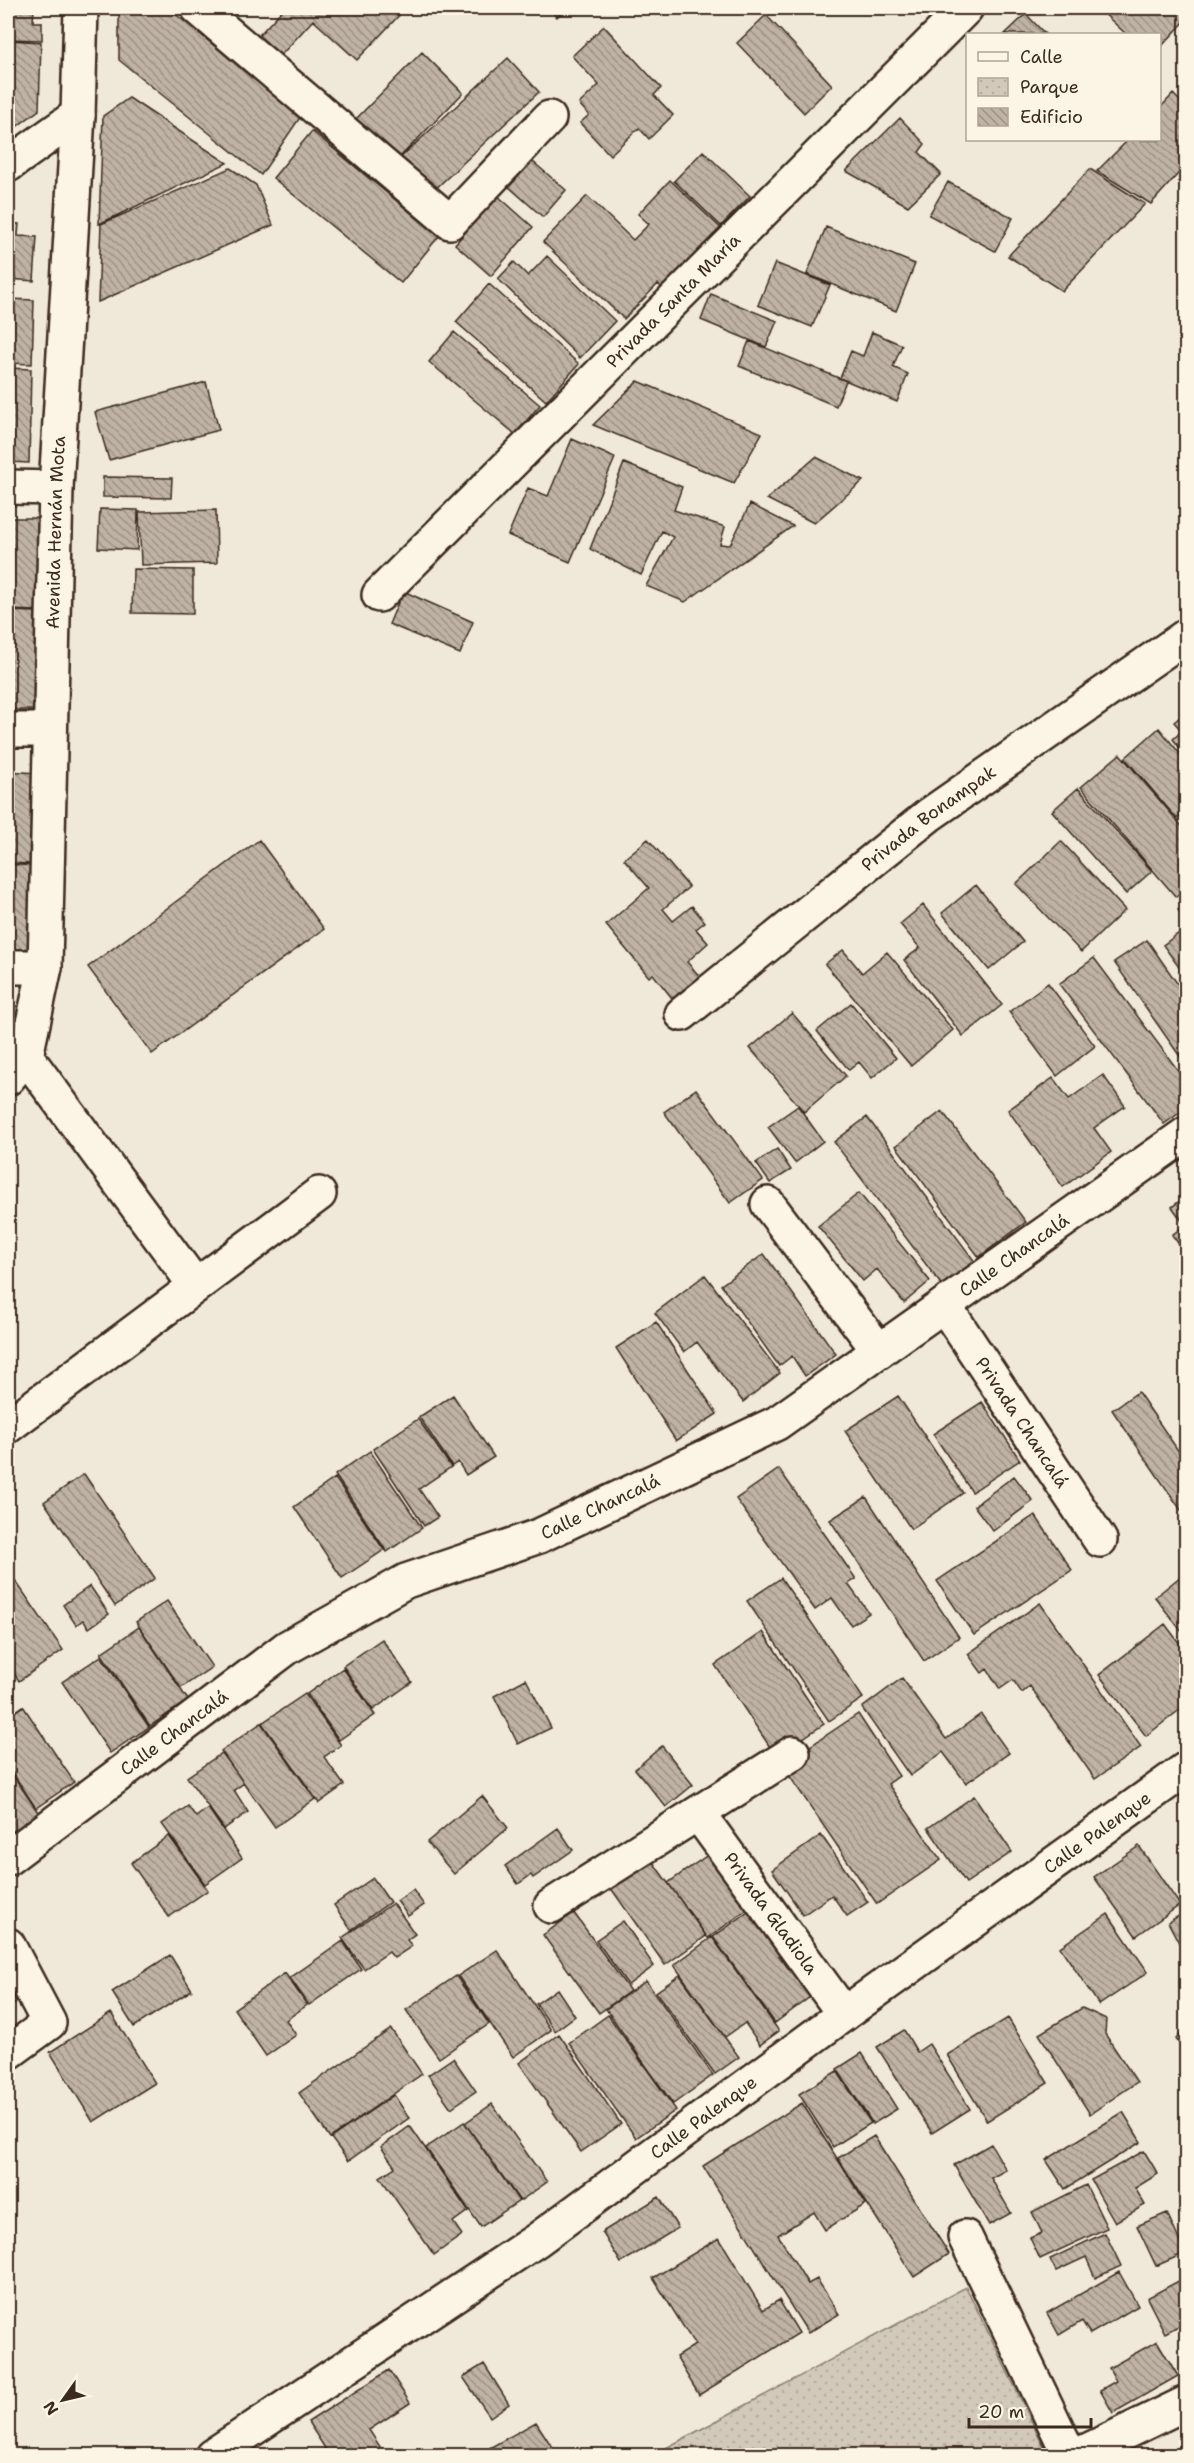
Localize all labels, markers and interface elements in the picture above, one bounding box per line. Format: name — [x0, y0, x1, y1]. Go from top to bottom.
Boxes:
legend — [966, 33, 1161, 141]
text: Calle — [1020, 45, 1063, 69]
text: Parque — [1020, 75, 1079, 99]
text: Edificio — [1020, 105, 1083, 129]
street label: Privada Santa María — [601, 228, 746, 373]
street label: Avenida Hernán Mota — [41, 435, 71, 629]
street label: Privada Bonampak — [856, 760, 1001, 877]
street label: Calle Chancalá — [954, 1208, 1074, 1303]
street label: Privada Chancalá — [970, 1352, 1074, 1493]
street label: Calle Chancalá — [537, 1468, 664, 1546]
street label: Calle Chancalá — [115, 1684, 233, 1781]
street label: Calle Palenque — [1039, 1786, 1156, 1879]
street label: Privada Gladiola — [718, 1847, 823, 1979]
street label: Calle Palenque — [645, 2070, 762, 2165]
north arrow — [33, 2370, 93, 2430]
scale bar — [969, 2391, 1090, 2429]
text: N — [39, 2397, 63, 2419]
text: 20 m — [978, 2400, 1024, 2424]

